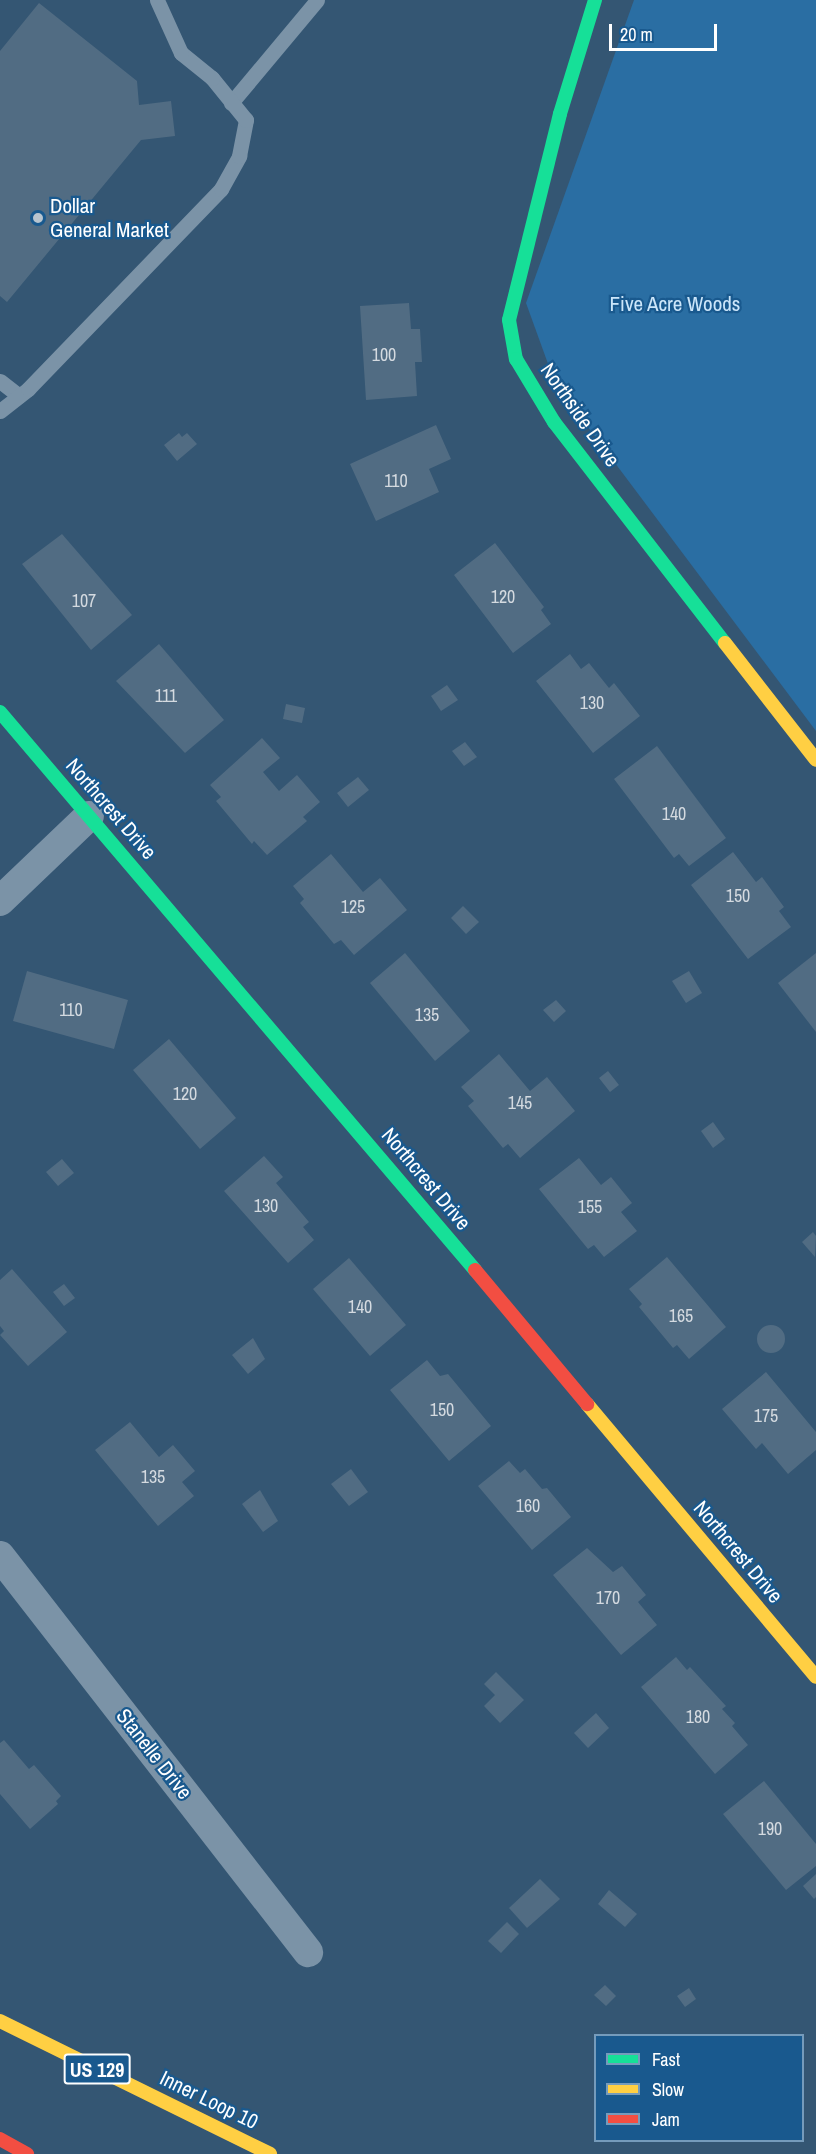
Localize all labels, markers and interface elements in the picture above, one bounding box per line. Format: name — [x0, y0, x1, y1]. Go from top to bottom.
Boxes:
scale bar — [612, 12, 720, 50]
text: 20 m — [620, 22, 653, 47]
place label: Dollar General Market — [50, 193, 169, 243]
marker: Dollar General Market — [31, 211, 45, 225]
park label: Five Acre Woods — [609, 291, 741, 317]
house number: 100 — [372, 344, 396, 366]
street label: Northside Drive — [535, 358, 625, 472]
house number: 110 — [384, 470, 408, 492]
house number: 120 — [491, 586, 515, 608]
house number: 107 — [72, 590, 96, 612]
house number: 111 — [155, 685, 177, 707]
house number: 130 — [580, 692, 604, 714]
street label: Northcrest Drive — [60, 753, 162, 865]
house number: 140 — [662, 803, 686, 825]
house number: 150 — [726, 885, 750, 907]
house number: 125 — [341, 896, 365, 918]
house number: 110 — [59, 999, 83, 1021]
house number: 135 — [415, 1004, 439, 1026]
house number: 120 — [173, 1083, 197, 1105]
house number: 145 — [508, 1092, 532, 1114]
street label: Northcrest Drive — [376, 1123, 476, 1235]
house number: 130 — [254, 1195, 278, 1217]
house number: 155 — [578, 1196, 602, 1218]
house number: 140 — [348, 1296, 372, 1318]
house number: 165 — [669, 1305, 693, 1327]
house number: 150 — [430, 1399, 454, 1421]
house number: 175 — [754, 1405, 778, 1427]
house number: 135 — [141, 1466, 165, 1488]
house number: 160 — [516, 1495, 540, 1517]
street label: Northcrest Drive — [688, 1496, 788, 1608]
house number: 170 — [596, 1587, 620, 1609]
street label: Stanelle Drive — [111, 1704, 197, 1804]
house number: 180 — [686, 1706, 710, 1728]
house number: 190 — [758, 1818, 782, 1840]
legend — [594, 2034, 804, 2142]
text: Fast — [652, 2047, 680, 2072]
road number: US 129 — [63, 2052, 132, 2086]
street label: Inner Loop 10 — [156, 2065, 262, 2135]
text: Slow — [652, 2077, 684, 2102]
text: Jam — [652, 2107, 680, 2132]

